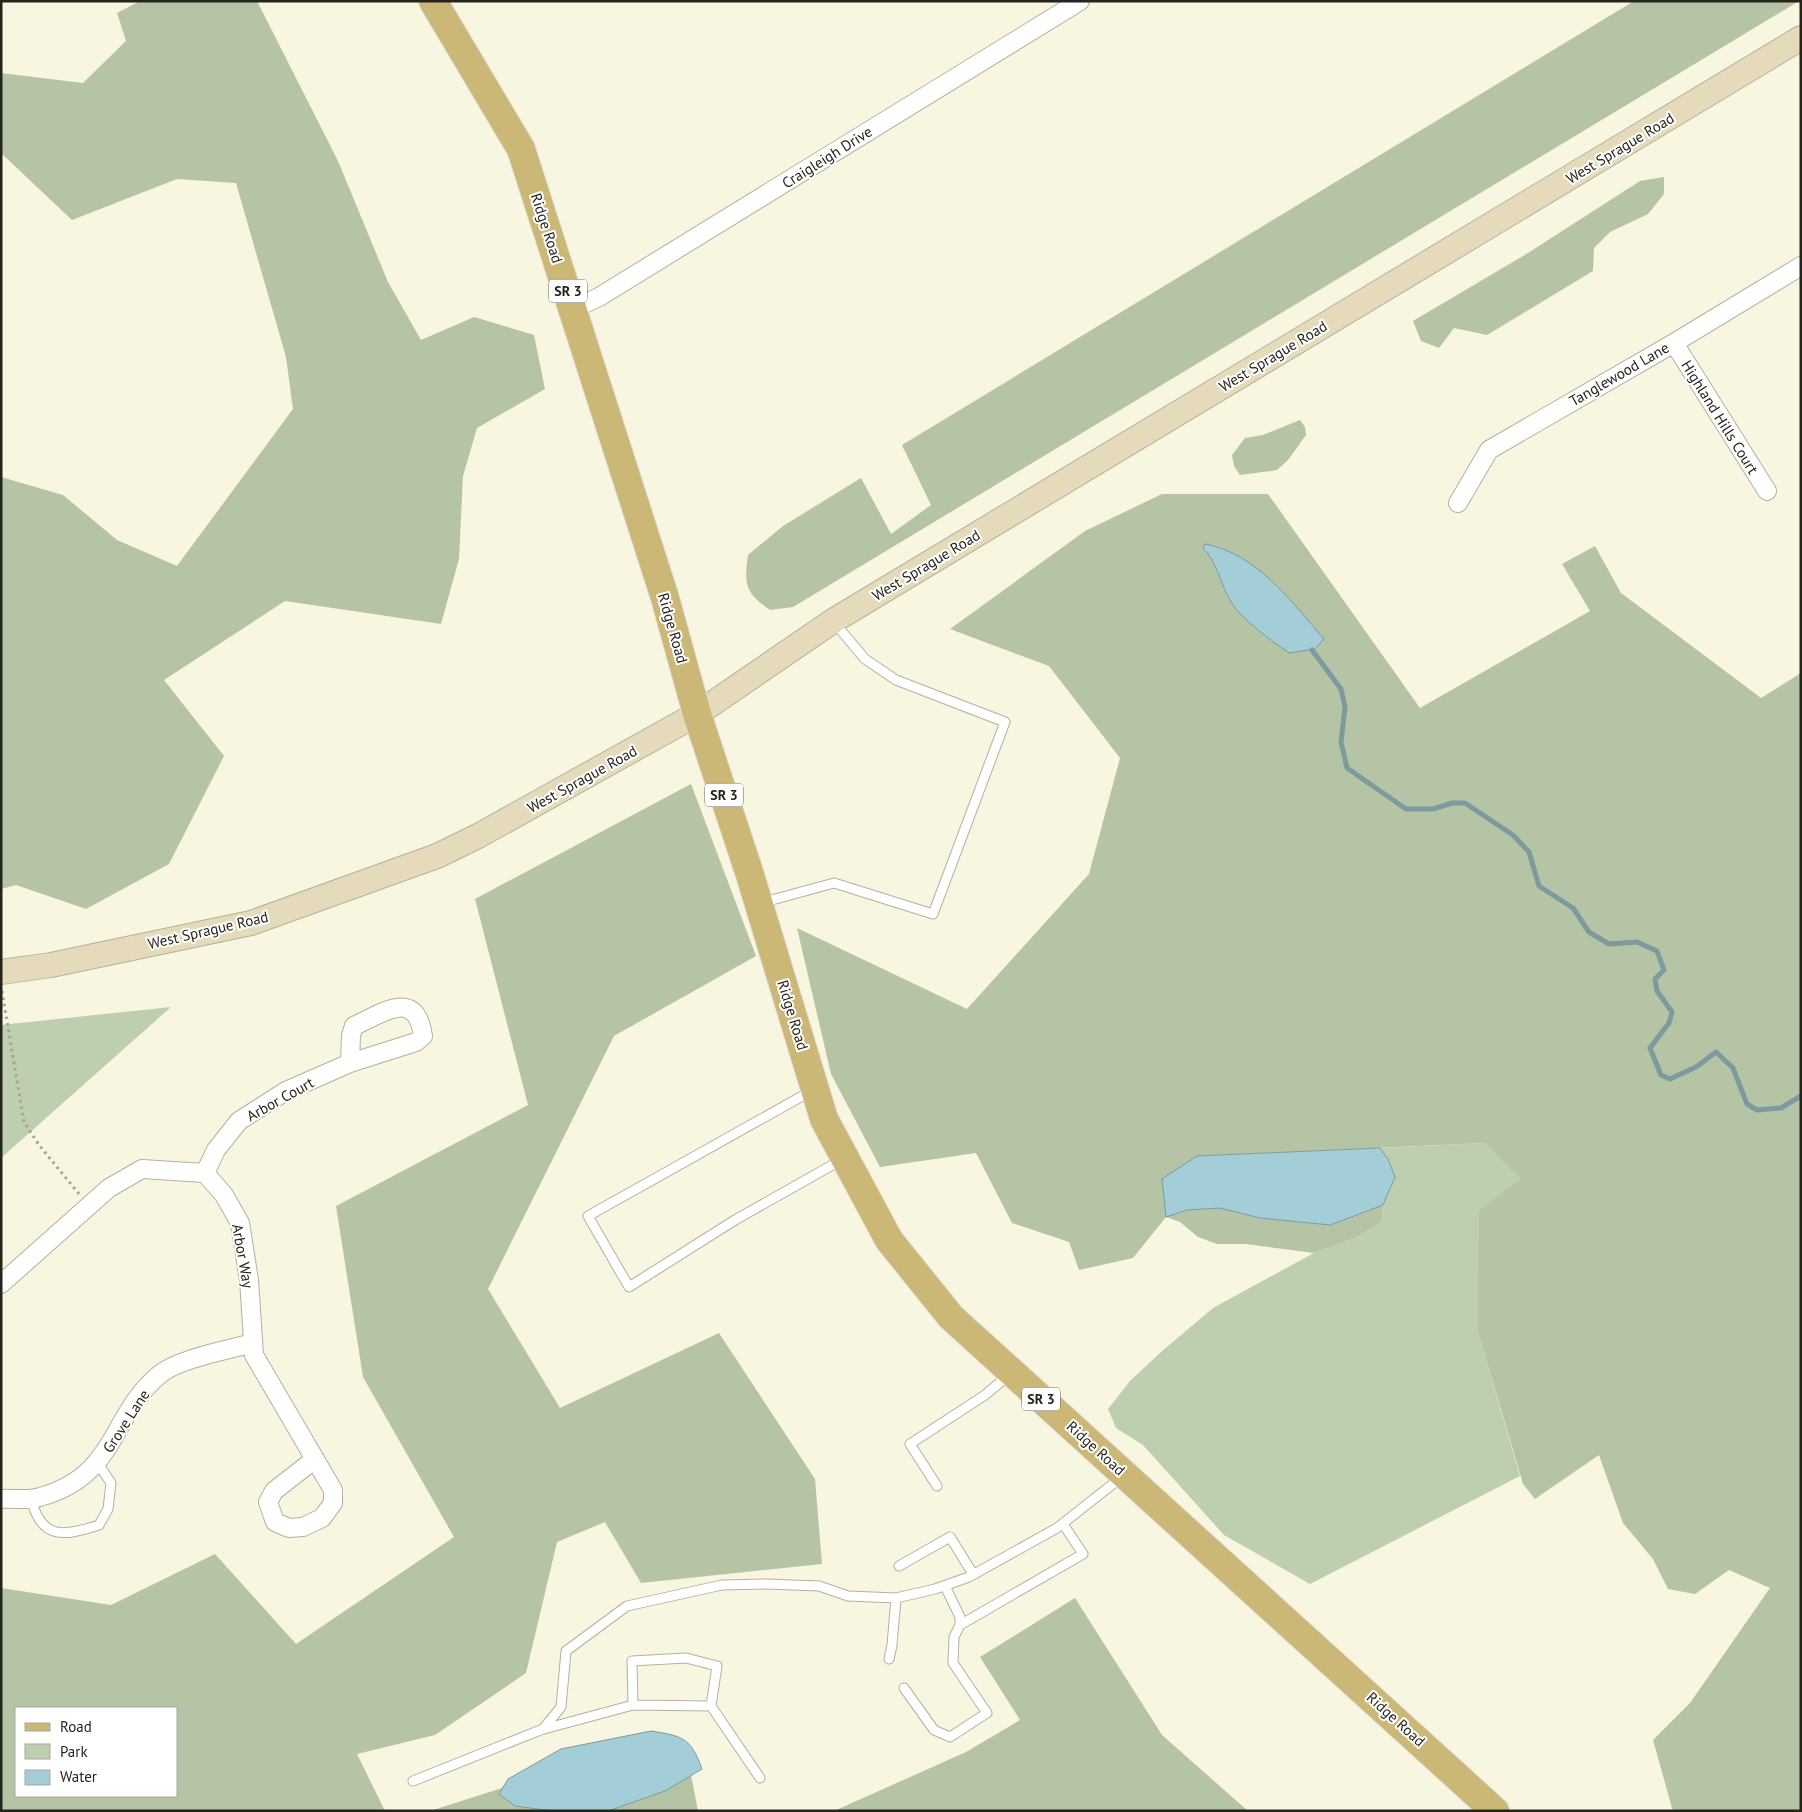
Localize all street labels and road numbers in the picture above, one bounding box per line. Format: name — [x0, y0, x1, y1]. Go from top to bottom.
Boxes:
street label: West Sprague Road — [1562, 108, 1678, 188]
street label: Craigleigh Drive — [778, 122, 876, 192]
street label: Ridge Road — [527, 191, 567, 265]
road number: SR 3 — [549, 280, 587, 302]
street label: West Sprague Road — [1215, 316, 1331, 396]
street label: Tanglewood Lane — [1566, 338, 1672, 410]
street label: Highland Hills Court — [1677, 357, 1763, 477]
street label: West Sprague Road — [868, 525, 984, 605]
street label: Ridge Road — [654, 591, 692, 665]
street label: West Sprague Road — [524, 741, 640, 817]
road number: SR 3 — [705, 784, 743, 806]
street label: West Sprague Road — [146, 907, 270, 953]
street label: Ridge Road — [773, 978, 813, 1052]
street label: Arbor Court — [243, 1073, 317, 1125]
street label: Arbor Way — [228, 1222, 258, 1290]
street label: Grove Lane — [99, 1386, 153, 1456]
road number: SR 3 — [1022, 1388, 1060, 1410]
street label: Ridge Road — [1063, 1417, 1129, 1479]
street label: Ridge Road — [1363, 1688, 1429, 1750]

